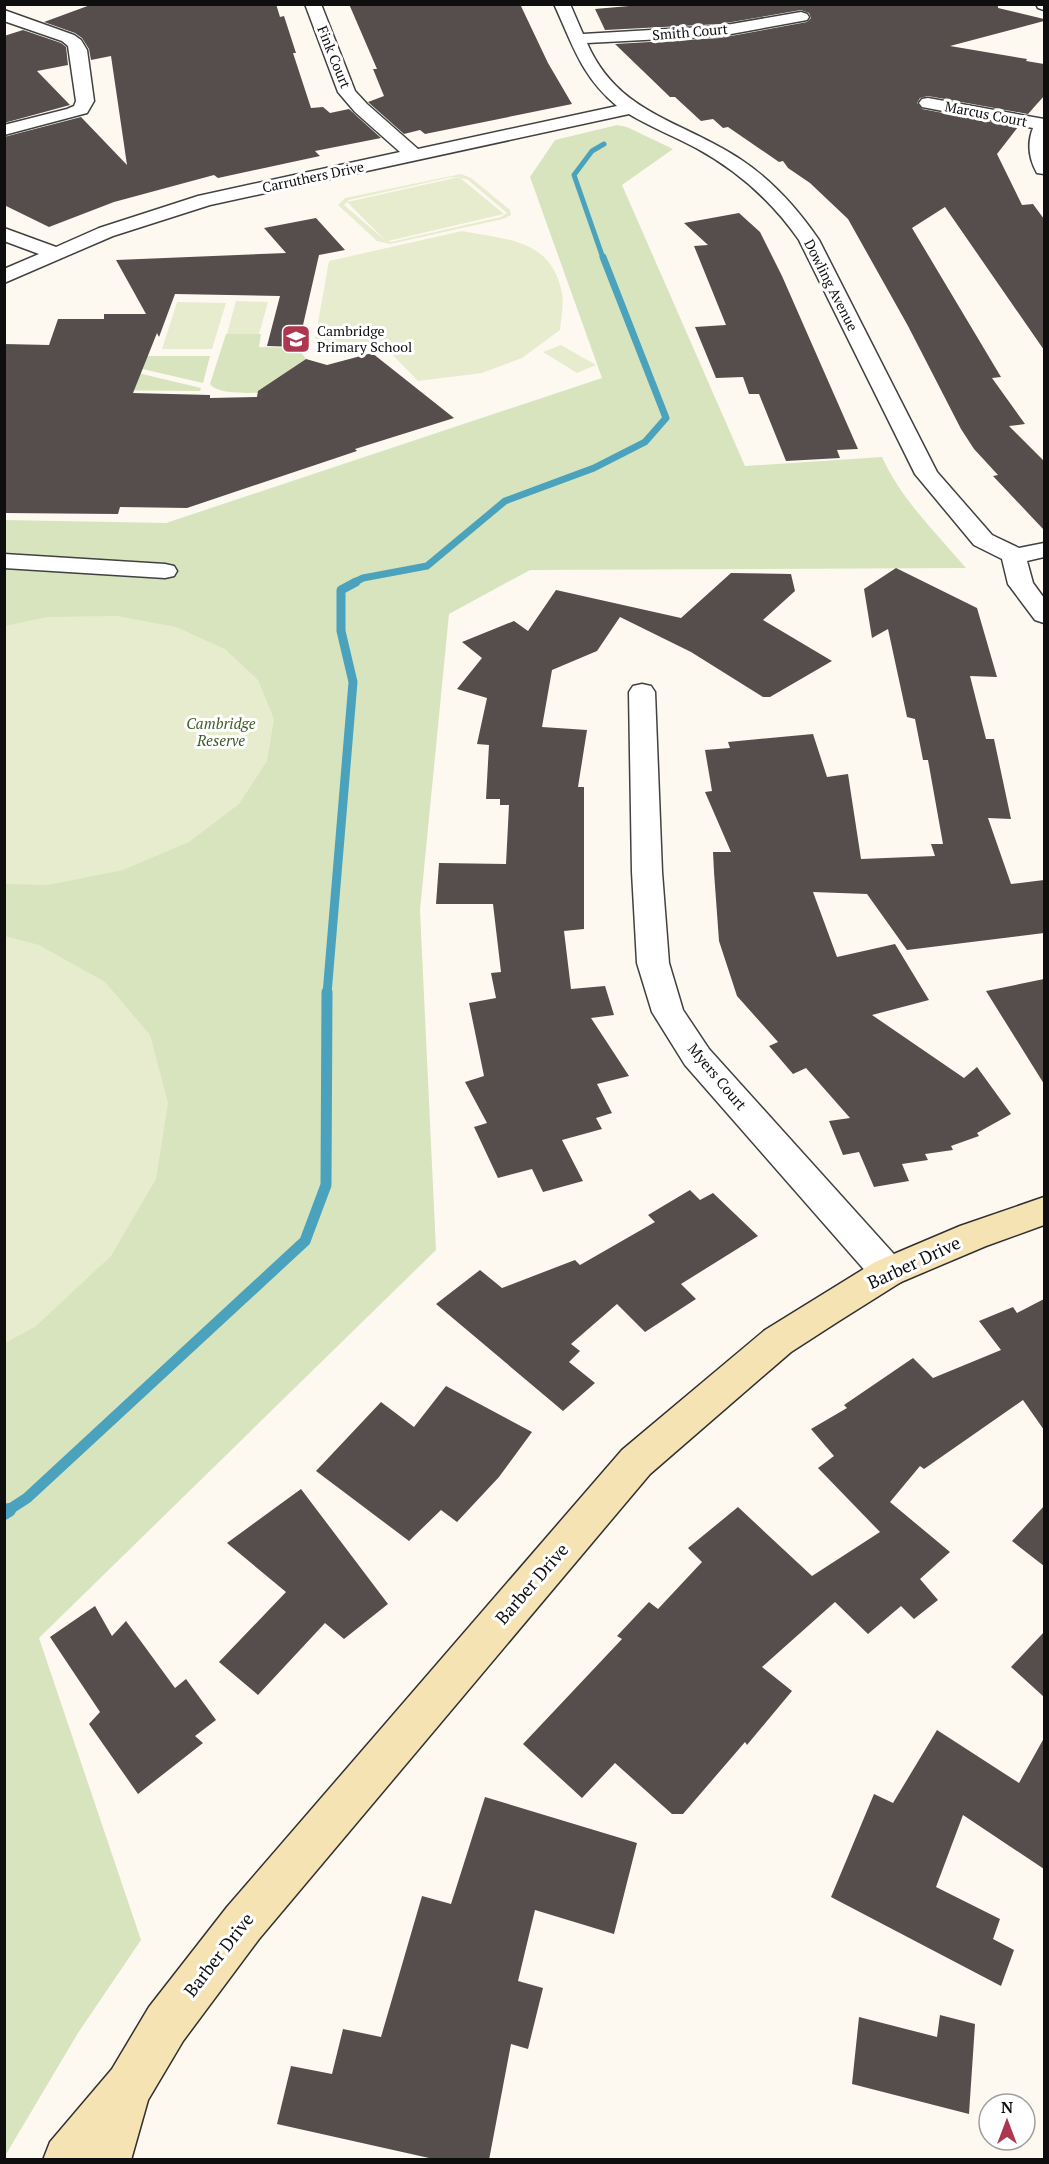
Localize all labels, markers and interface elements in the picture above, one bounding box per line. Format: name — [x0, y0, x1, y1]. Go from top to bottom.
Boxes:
street label: Smith Court — [651, 19, 729, 44]
street label: Fink Court — [313, 23, 356, 92]
street label: Marcus Court — [943, 96, 1030, 131]
street label: Carruthers Drive — [260, 156, 366, 197]
street label: Dowling Avenue — [800, 236, 863, 334]
place label: Cambridge Primary School — [317, 321, 412, 356]
school or university icon: Cambridge Primary School — [280, 323, 312, 355]
park label: Cambridge Reserve — [186, 713, 256, 750]
street label: Myers Court — [684, 1039, 752, 1114]
street label: Barber Drive — [863, 1230, 964, 1294]
street label: Barber Drive — [489, 1538, 573, 1629]
street label: Barber Drive — [178, 1908, 258, 2001]
north arrow — [977, 2092, 1037, 2152]
text: N — [1001, 2096, 1013, 2118]

